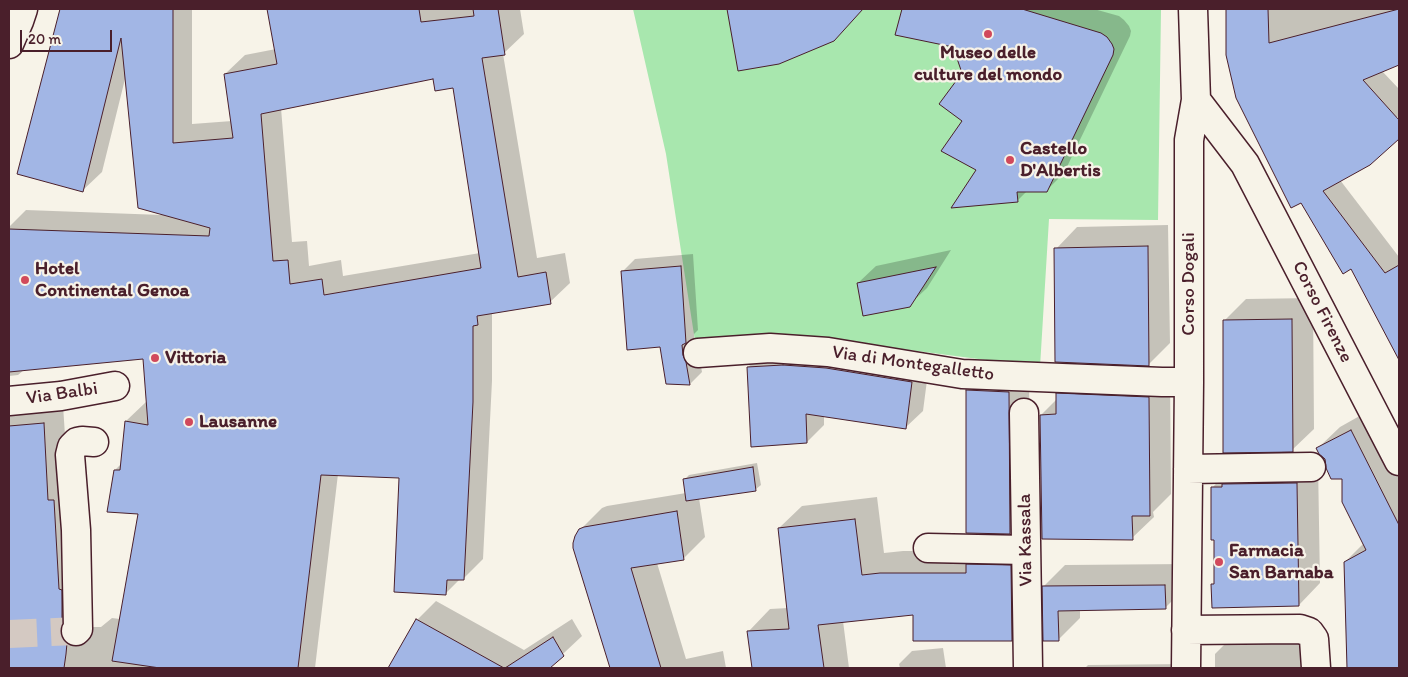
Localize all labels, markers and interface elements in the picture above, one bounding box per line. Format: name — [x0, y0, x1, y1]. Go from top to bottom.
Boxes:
scale bar — [22, 20, 115, 52]
marker: Museo delle culture del mondo — [982, 28, 994, 40]
text: 20 m — [28, 30, 61, 48]
place label: Museo delle culture del mondo — [914, 42, 1062, 86]
place label: Castello D'Albertis — [1020, 138, 1101, 182]
marker: Castello D'Albertis — [1004, 154, 1016, 166]
street label: Corso Dogali — [1178, 232, 1200, 336]
street label: Corso Firenze — [1287, 257, 1357, 367]
place label: Hotel Continental Genoa — [35, 258, 189, 302]
marker: Hotel Continental Genoa — [19, 274, 31, 286]
street label: Via di Montegalletto — [830, 341, 996, 387]
place label: Vittoria — [165, 347, 227, 369]
marker: Vittoria — [149, 352, 161, 364]
street label: Via Balbi — [25, 378, 99, 410]
place label: Lausanne — [199, 411, 277, 433]
marker: Lausanne — [183, 416, 195, 428]
street label: Via Kassala — [1014, 493, 1038, 587]
place label: Farmacia San Barnaba — [1229, 540, 1334, 584]
marker: Farmacia San Barnaba — [1213, 556, 1225, 568]

